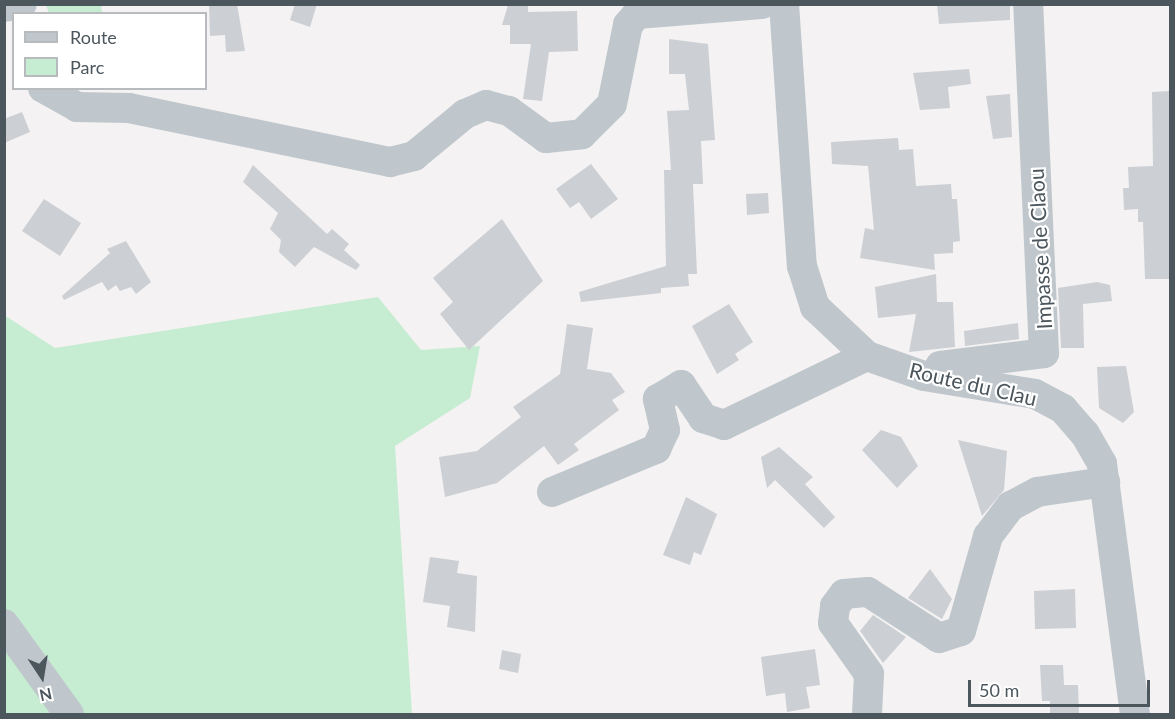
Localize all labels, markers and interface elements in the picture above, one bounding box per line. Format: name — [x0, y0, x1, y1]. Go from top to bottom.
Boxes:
legend — [12, 12, 207, 90]
text: Route — [70, 26, 117, 48]
text: Parc — [70, 56, 104, 78]
street label: Impasse de Claou — [1023, 168, 1057, 330]
street label: Route du Clau — [907, 357, 1039, 411]
north arrow — [12, 647, 72, 707]
scale bar — [971, 668, 1152, 706]
text: 50 m — [979, 679, 1019, 701]
text: N — [38, 685, 54, 706]

